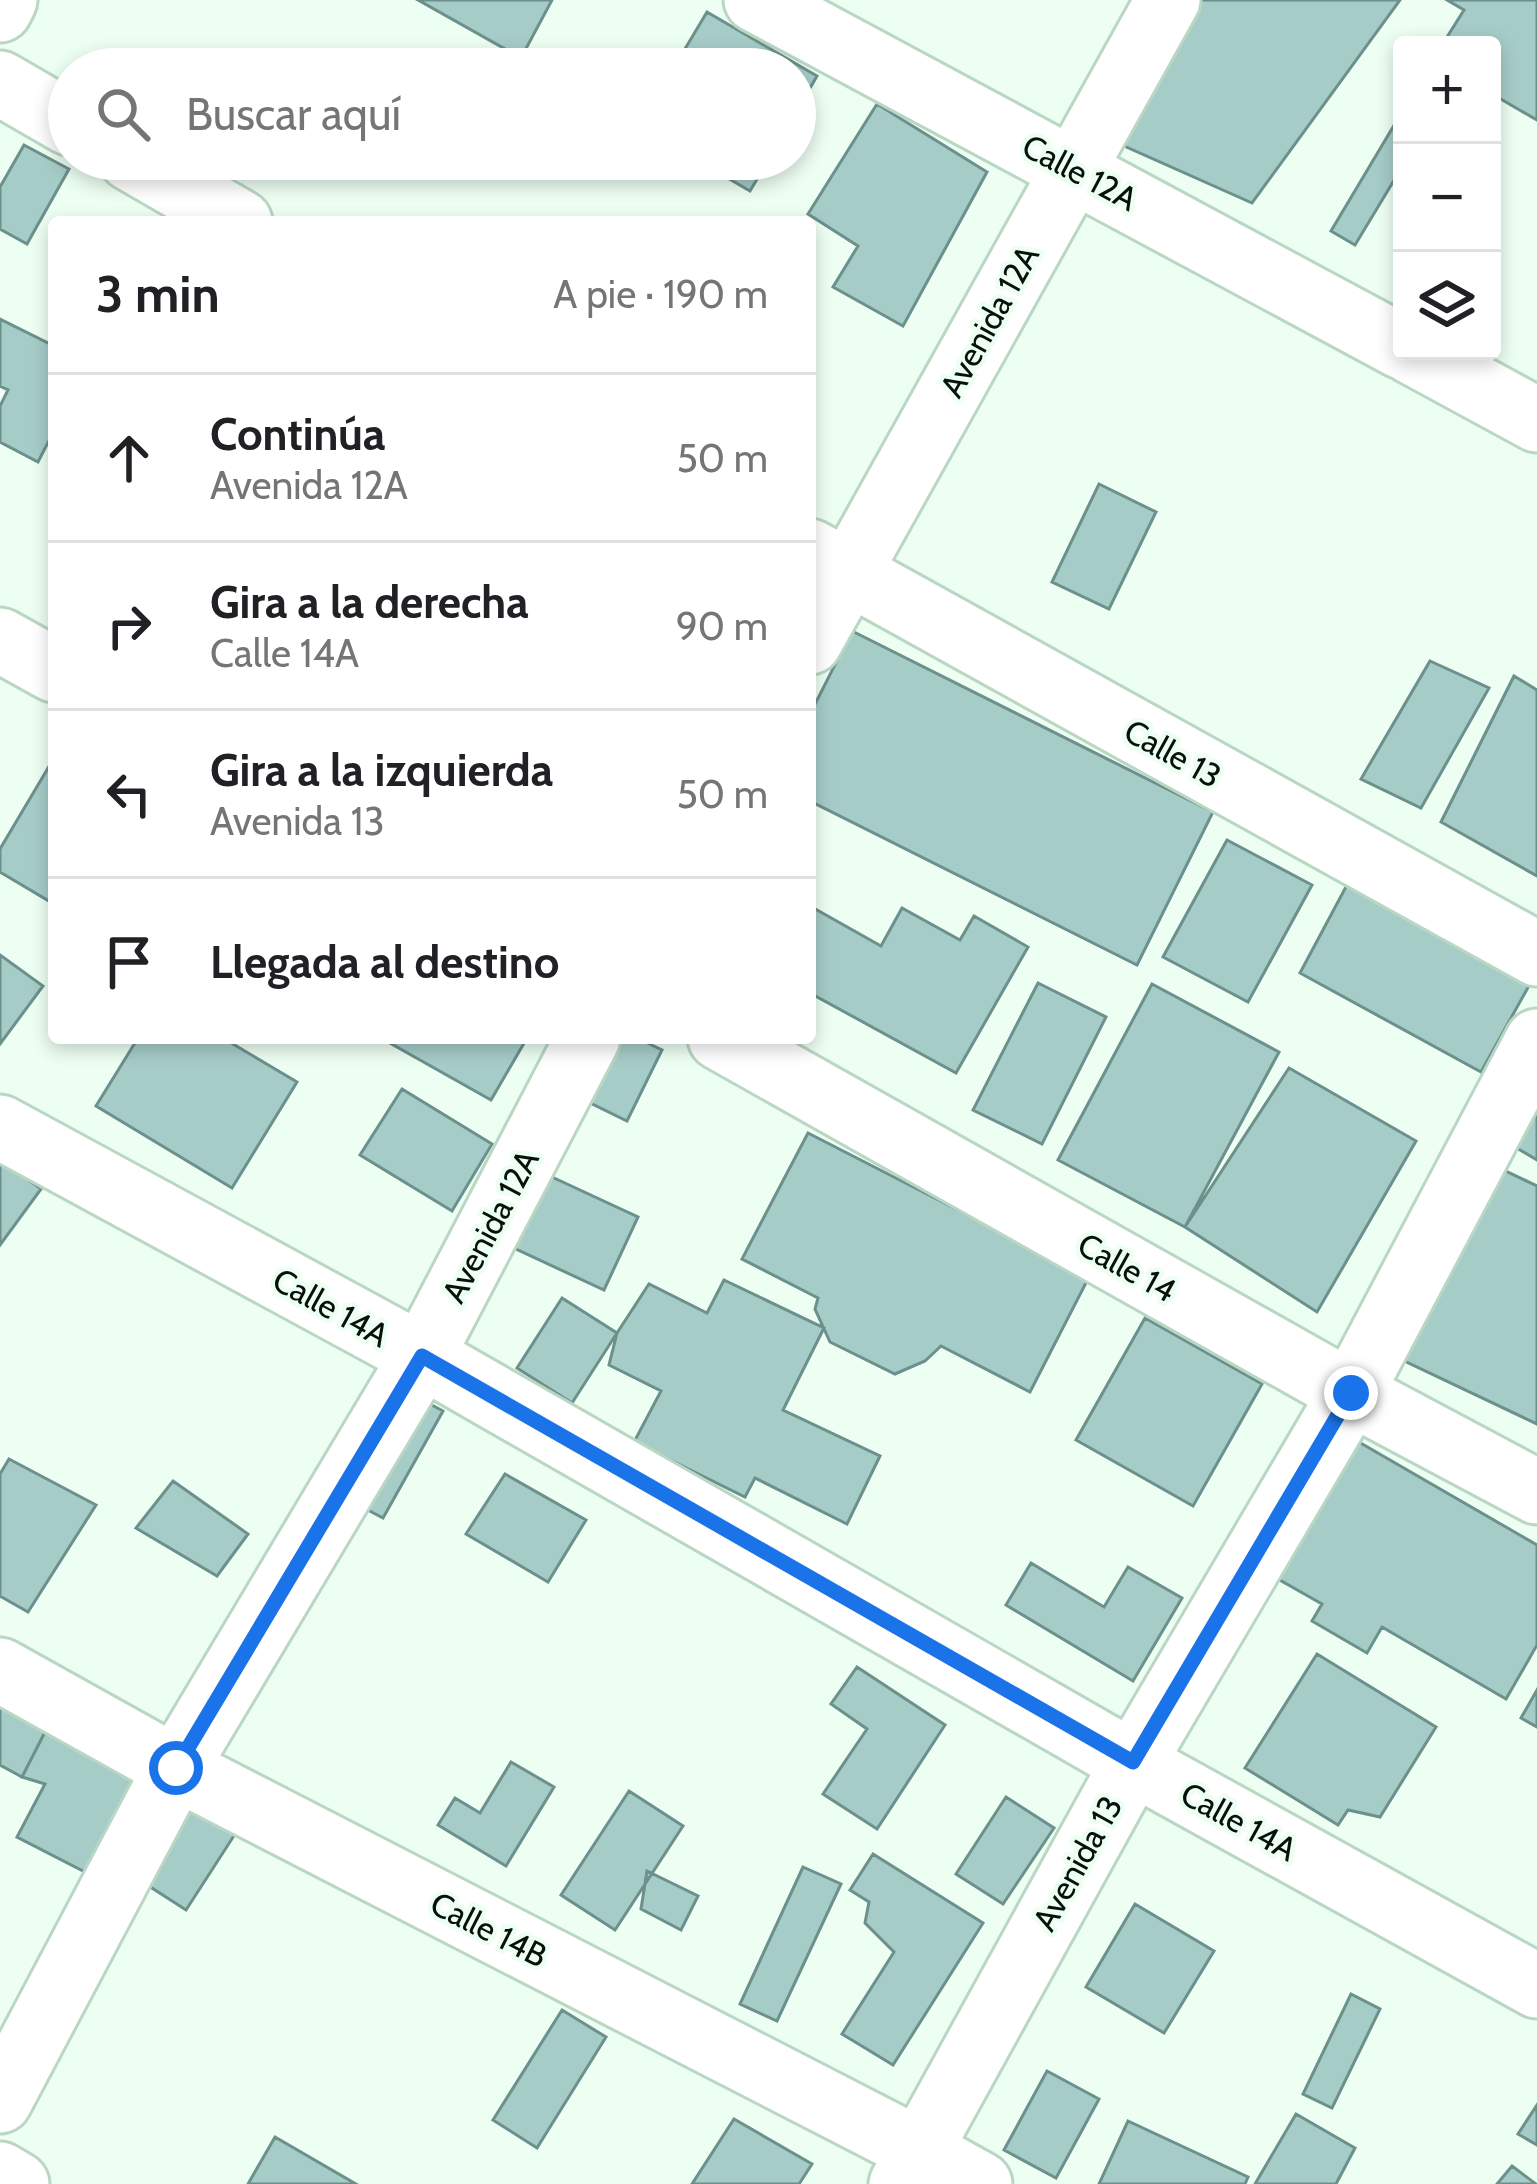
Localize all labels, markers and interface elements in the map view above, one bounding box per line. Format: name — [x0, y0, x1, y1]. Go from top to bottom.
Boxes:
map controls — [1393, 36, 1501, 360]
button: + — [1393, 36, 1501, 144]
search box — [48, 48, 816, 180]
icon: search — [90, 81, 156, 147]
text: Buscar aquí — [186, 87, 401, 141]
street label: Calle 12A — [1016, 125, 1145, 219]
button: − — [1393, 144, 1501, 252]
street label: Avenida 12A — [931, 238, 1047, 404]
button: layers — [1393, 252, 1501, 360]
text: 3 min — [96, 263, 220, 325]
text: A pie · 190 m — [553, 270, 768, 318]
text: Continúa — [210, 407, 385, 461]
icon: ahead — [96, 425, 162, 491]
text: 50 m — [677, 434, 768, 482]
text: Avenida 12A — [210, 461, 408, 509]
text: Gira a la derecha — [210, 575, 529, 629]
icon: right — [96, 593, 162, 659]
text: 90 m — [676, 602, 768, 650]
text: Calle 14A — [210, 629, 359, 677]
street label: Calle 13 — [1118, 710, 1228, 796]
text: Gira a la izquierda — [210, 743, 553, 797]
icon: left — [96, 761, 162, 827]
text: 50 m — [677, 770, 768, 818]
text: Avenida 13 — [210, 797, 385, 845]
icon: arrive — [96, 929, 162, 995]
text: Llegada al destino — [210, 935, 559, 989]
street label: Avenida 12A — [433, 1142, 547, 1309]
street label: Calle 14 — [1071, 1224, 1183, 1310]
street label: Calle 14A — [266, 1259, 396, 1355]
route end — [1324, 1366, 1378, 1420]
route start — [149, 1741, 203, 1795]
street label: Calle 14A — [1174, 1773, 1304, 1869]
street label: Avenida 13 — [1024, 1789, 1130, 1937]
street label: Calle 14B — [424, 1883, 554, 1975]

